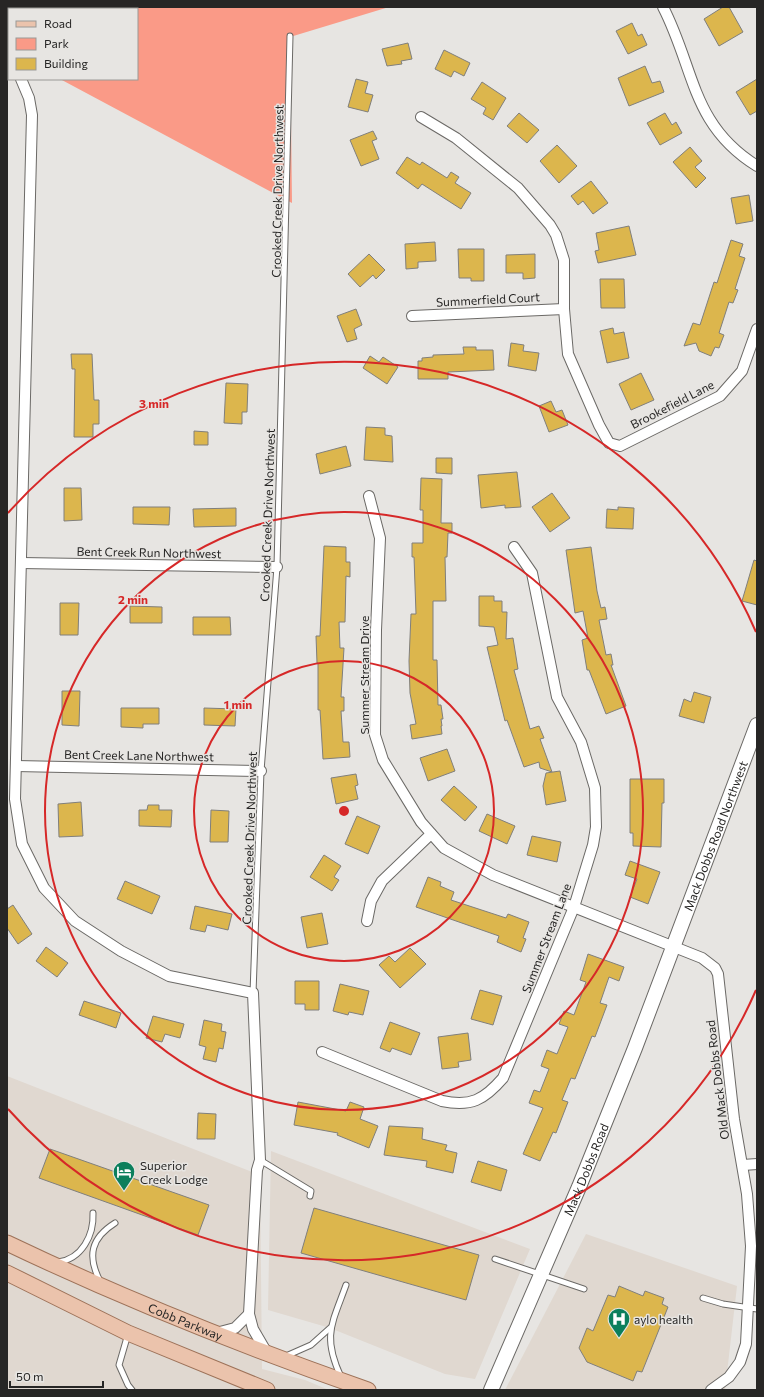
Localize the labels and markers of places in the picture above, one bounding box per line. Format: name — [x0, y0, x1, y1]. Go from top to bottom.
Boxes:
centre of rings — [337, 804, 351, 818]
place label: Superior Creek Lodge — [140, 1158, 208, 1186]
hotel icon: Superior Creek Lodge — [111, 1159, 137, 1192]
hospital icon: aylo health — [606, 1306, 632, 1339]
place label: aylo health — [634, 1312, 693, 1326]

